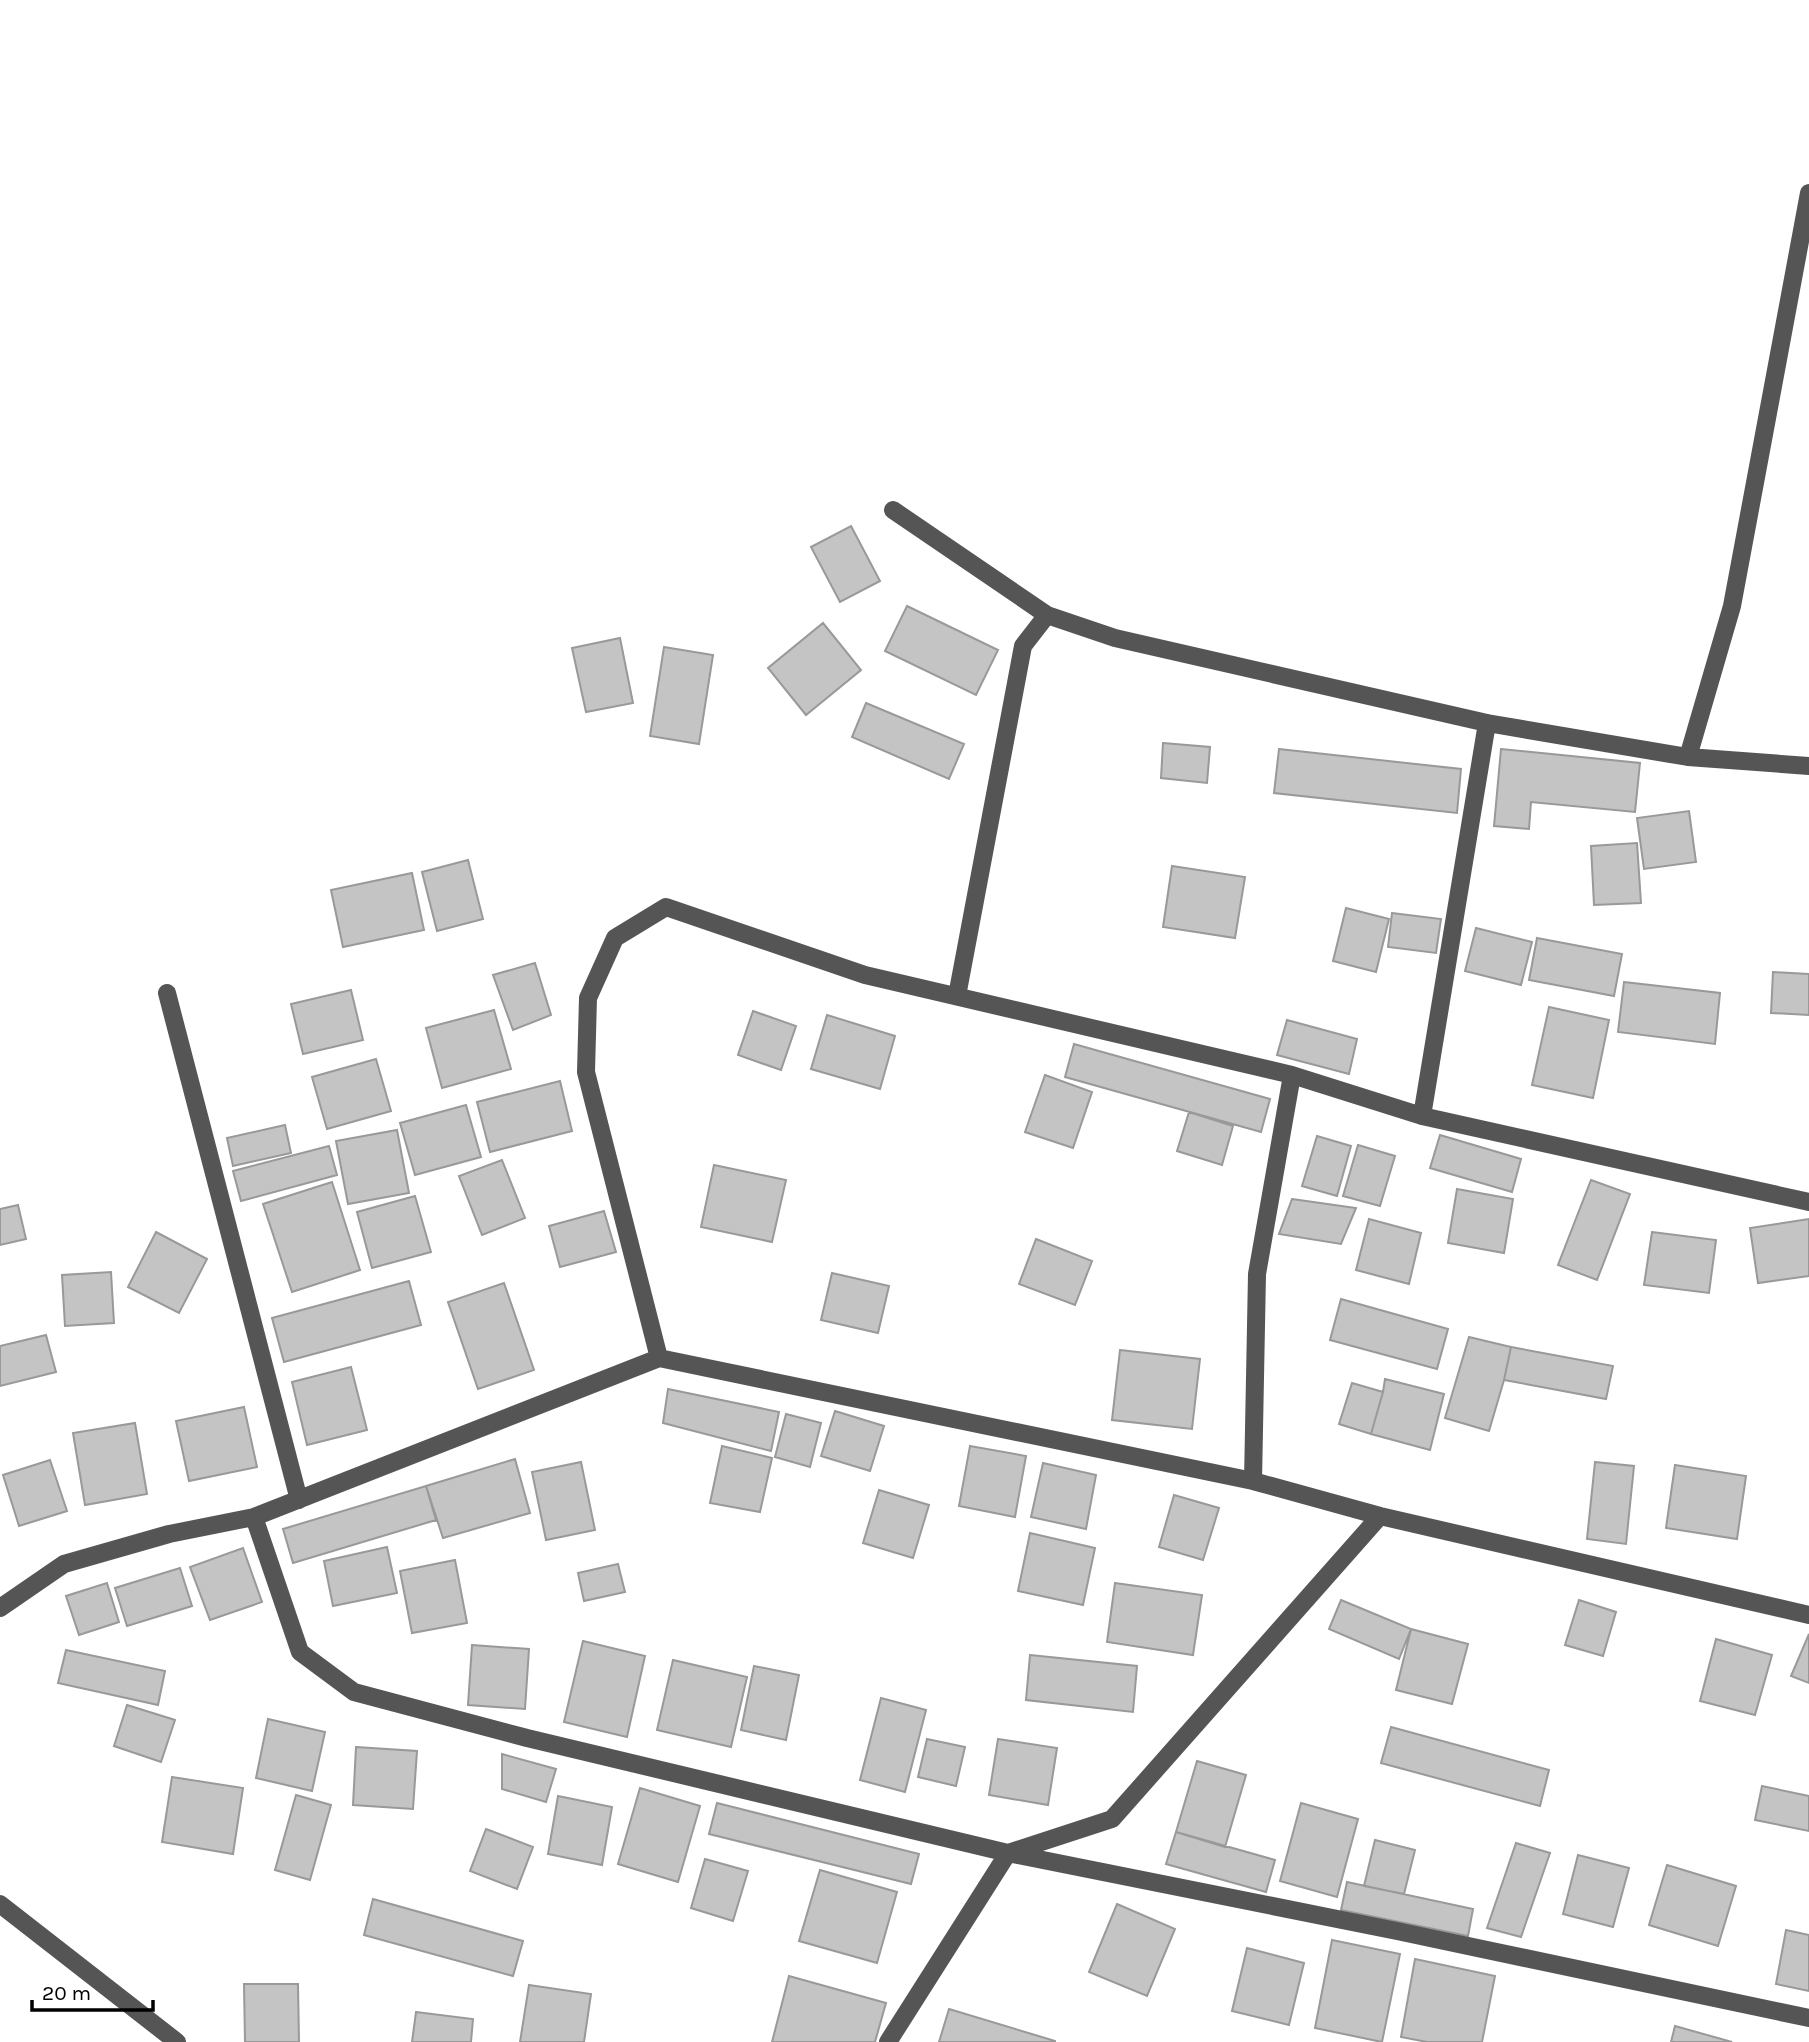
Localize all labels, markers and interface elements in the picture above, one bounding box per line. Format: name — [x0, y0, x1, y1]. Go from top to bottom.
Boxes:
scale bar — [32, 1968, 152, 2012]
text: 20 m — [42, 1981, 91, 2005]

